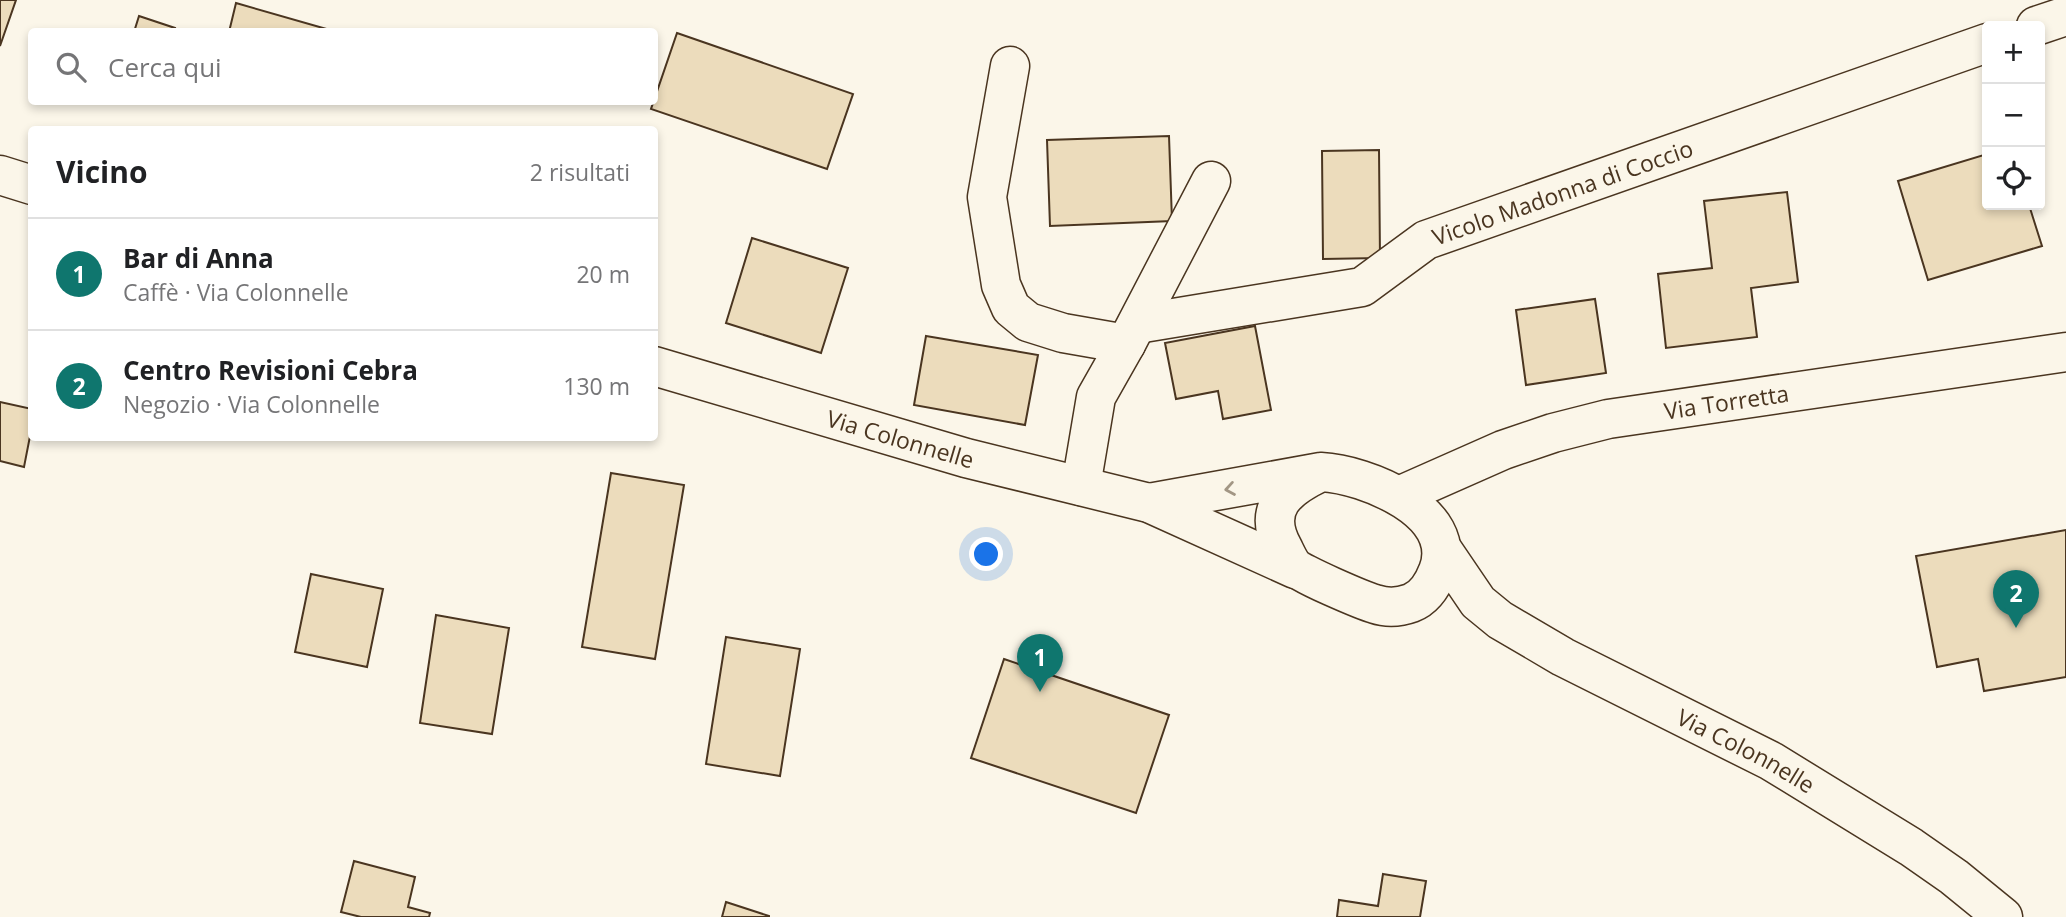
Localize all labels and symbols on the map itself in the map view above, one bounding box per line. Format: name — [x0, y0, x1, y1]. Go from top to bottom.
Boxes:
street label: Vicolo Madonna di Coccio — [1428, 132, 1697, 253]
street label: Via Torretta — [1662, 377, 1791, 427]
street label: Via Colonnelle — [823, 402, 977, 475]
one-way arrow — [1224, 481, 1236, 496]
your location — [969, 537, 1003, 571]
pin: 2 — [1993, 570, 2039, 628]
pin: 1 — [1017, 634, 1063, 692]
street label: Via Colonnelle — [1672, 701, 1821, 800]

